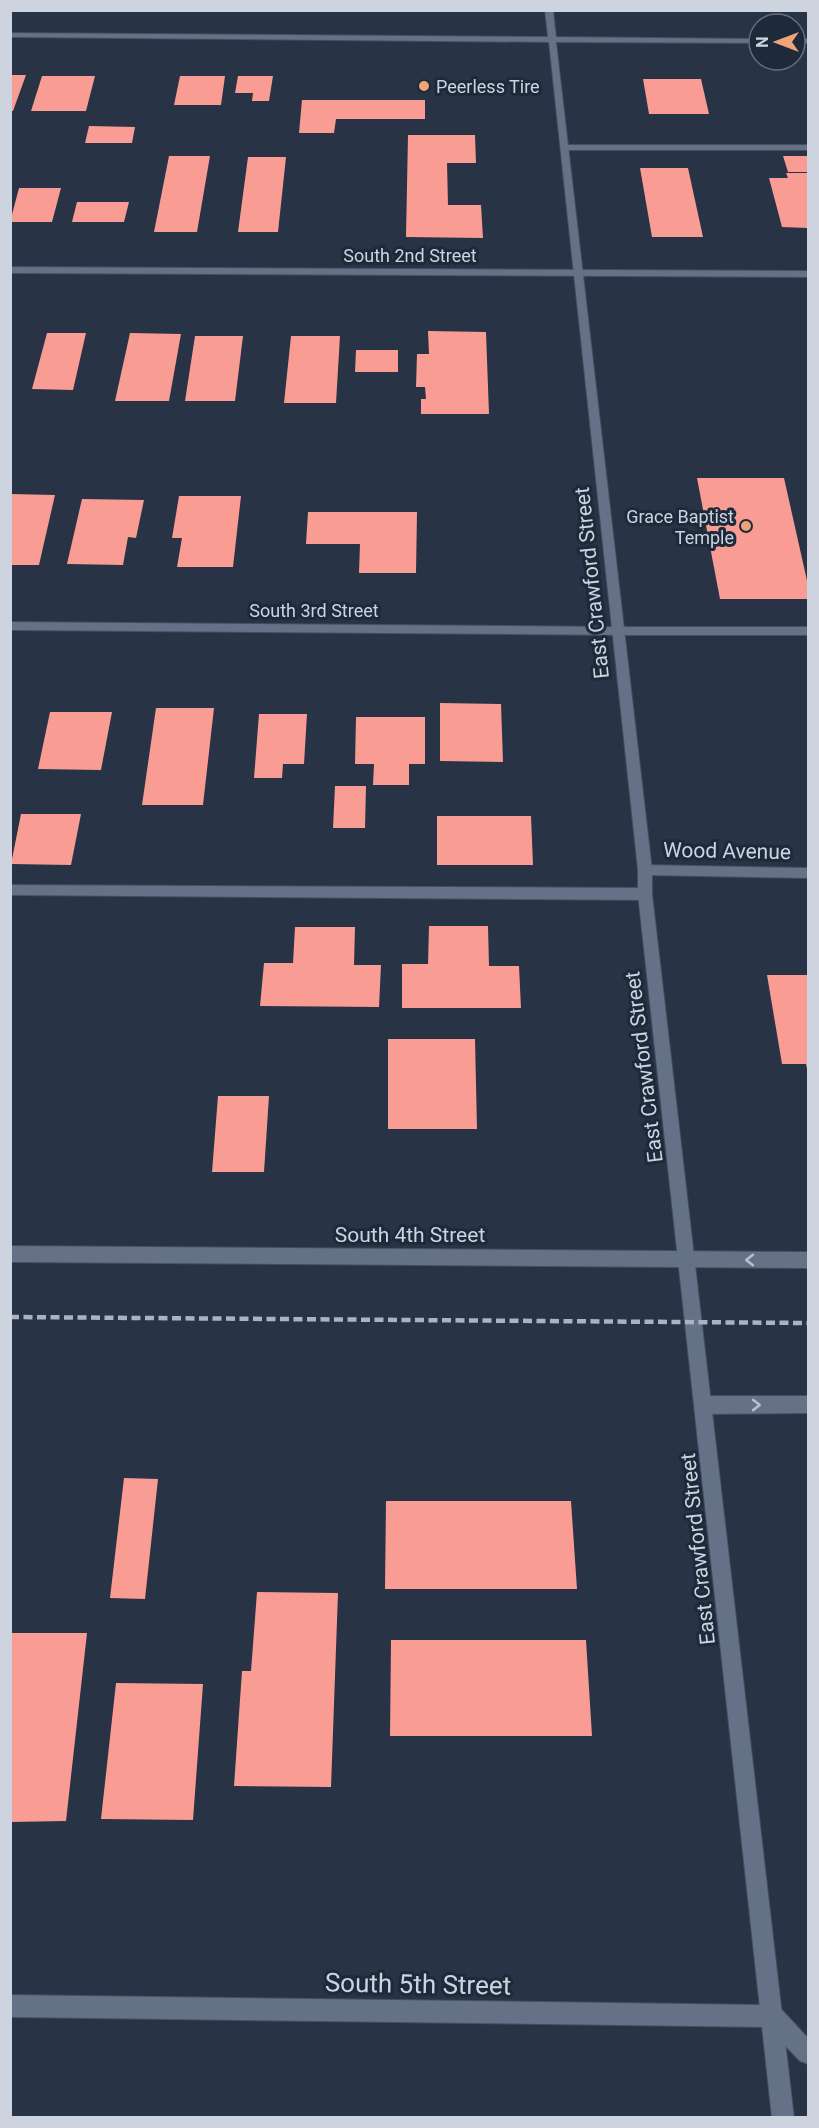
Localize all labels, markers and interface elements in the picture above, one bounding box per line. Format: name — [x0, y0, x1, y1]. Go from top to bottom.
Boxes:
north arrow — [747, 12, 807, 72]
text: N — [753, 36, 772, 48]
place label: Peerless Tire — [436, 76, 540, 97]
marker: Peerless Tire — [417, 79, 431, 93]
street label: South 2nd Street — [343, 245, 477, 266]
street label: East Crawford Street — [570, 486, 614, 680]
place label: Grace Baptist Temple — [626, 506, 734, 548]
marker: Grace Baptist Temple — [739, 519, 753, 533]
street label: South 3rd Street — [249, 600, 379, 621]
street label: Wood Avenue — [663, 838, 791, 864]
street label: East Crawford Street — [620, 970, 668, 1164]
street label: South 4th Street — [335, 1223, 485, 1247]
one-way arrow — [746, 1254, 755, 1266]
one-way arrow — [751, 1399, 760, 1411]
street label: East Crawford Street — [676, 1452, 720, 1646]
street label: South 5th Street — [325, 1967, 511, 2001]

